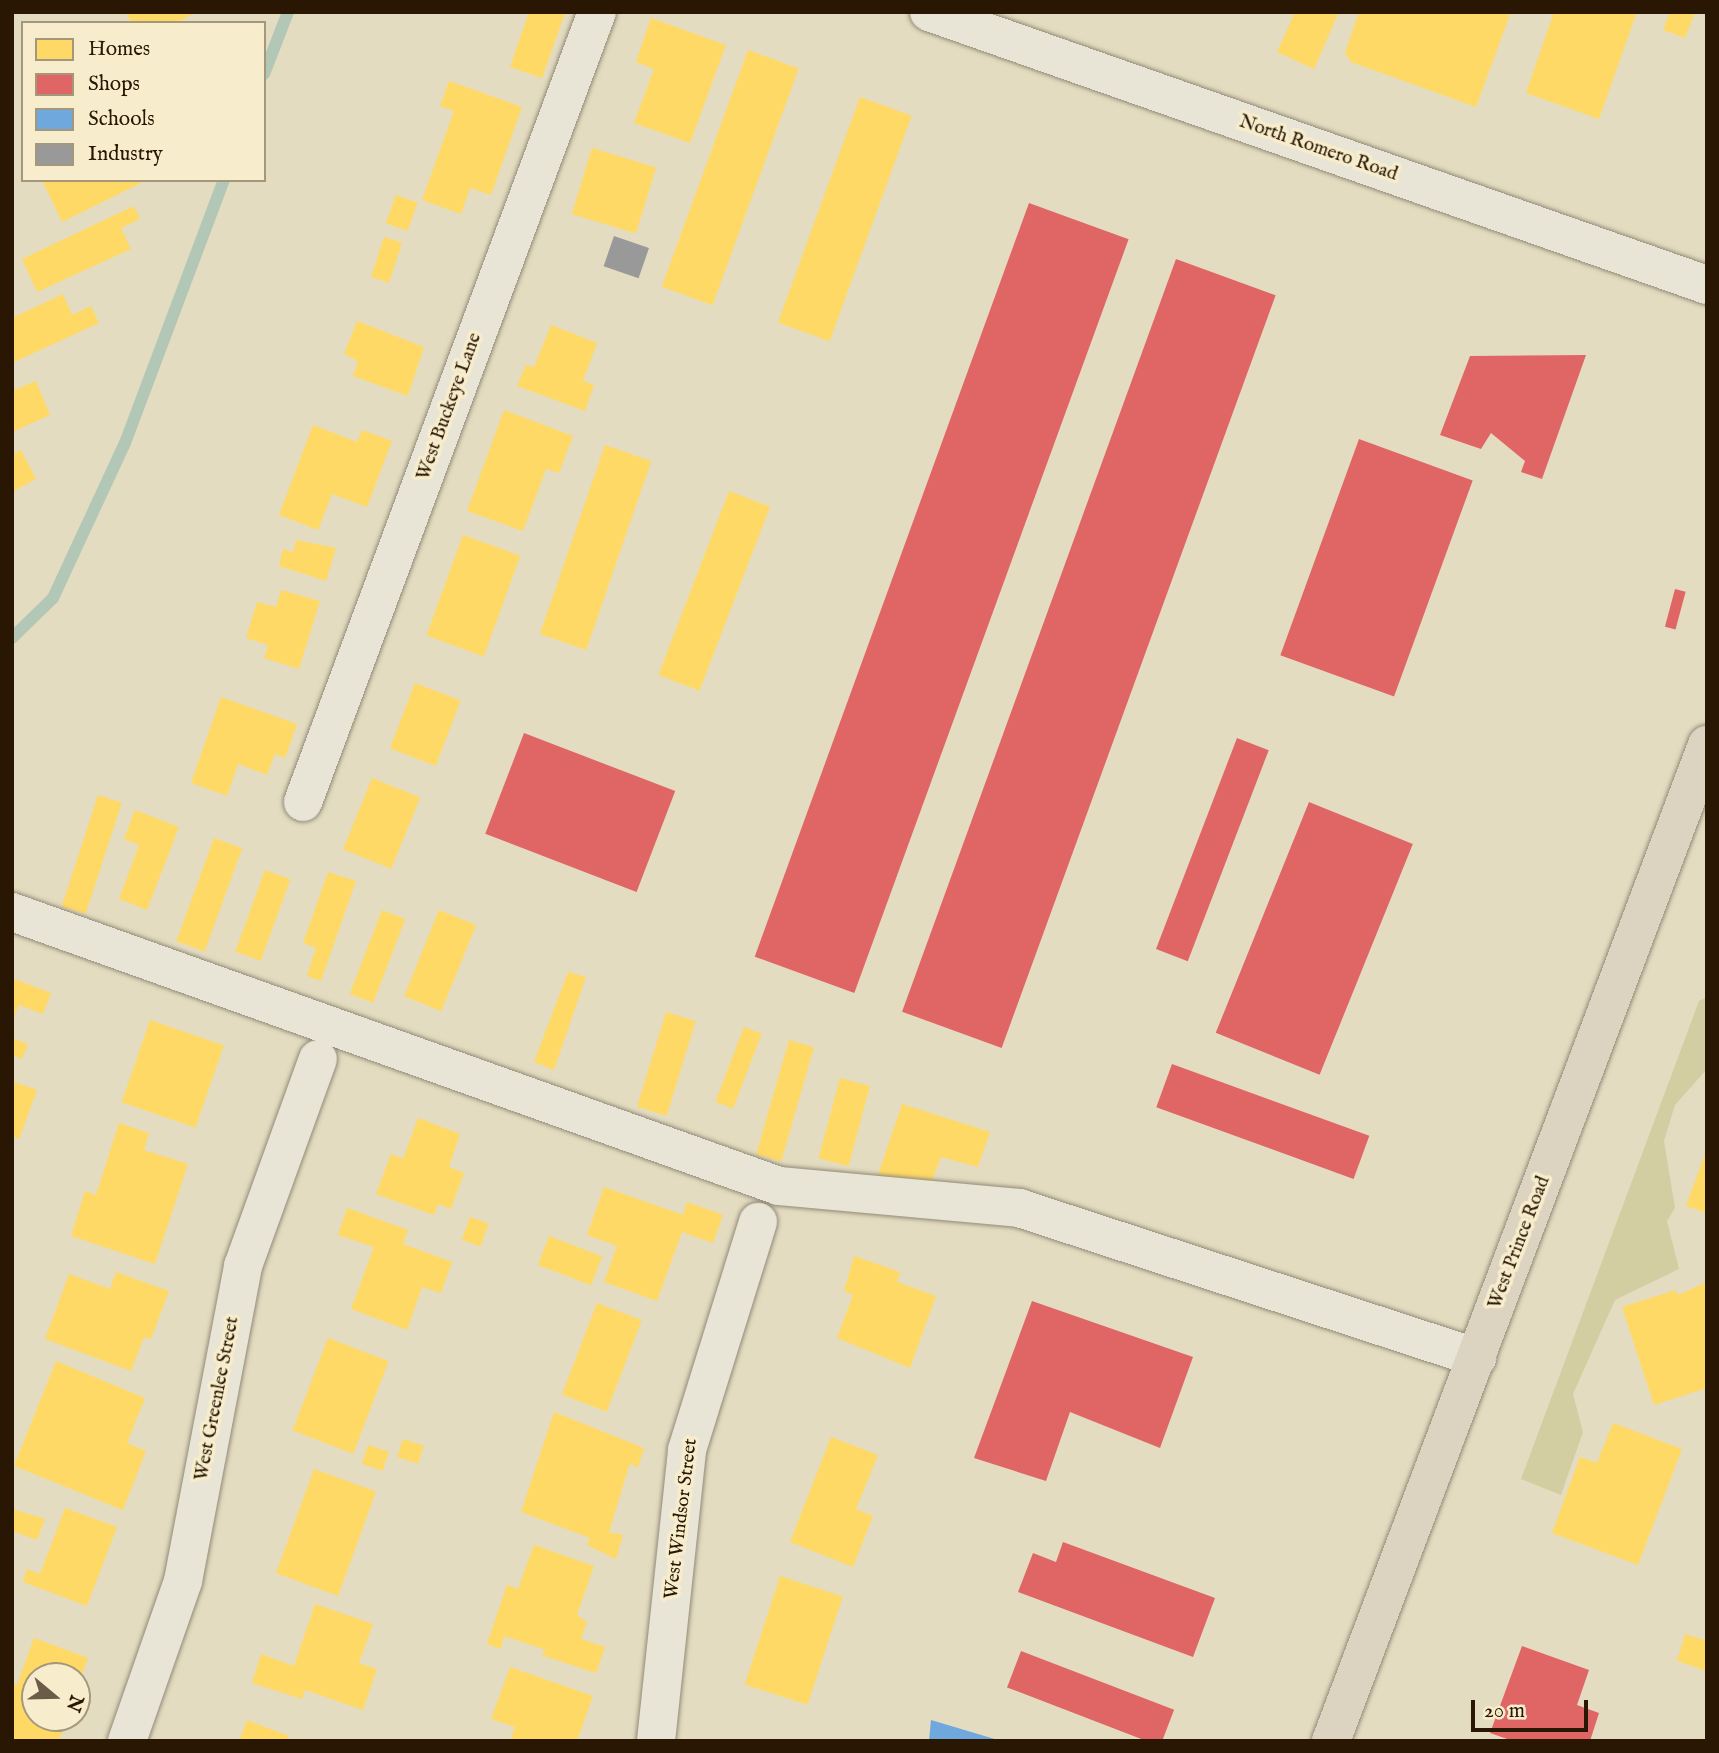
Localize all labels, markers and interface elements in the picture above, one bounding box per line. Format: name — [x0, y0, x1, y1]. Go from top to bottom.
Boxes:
legend — [21, 21, 266, 182]
text: Homes — [88, 36, 150, 63]
text: Shops — [88, 71, 140, 98]
text: Schools — [88, 106, 155, 133]
street label: North Romero Road — [1236, 111, 1400, 187]
text: Industry — [88, 141, 163, 168]
street label: West Buckeye Lane — [413, 330, 487, 484]
street label: West Prince Road — [1484, 1173, 1556, 1313]
street label: West Greenlee Street — [191, 1315, 245, 1483]
street label: West Windsor Street — [661, 1437, 703, 1601]
north arrow — [21, 1662, 91, 1732]
scale bar — [1474, 1686, 1591, 1730]
text: N — [60, 1691, 88, 1715]
text: 20 m — [1484, 1698, 1525, 1725]

